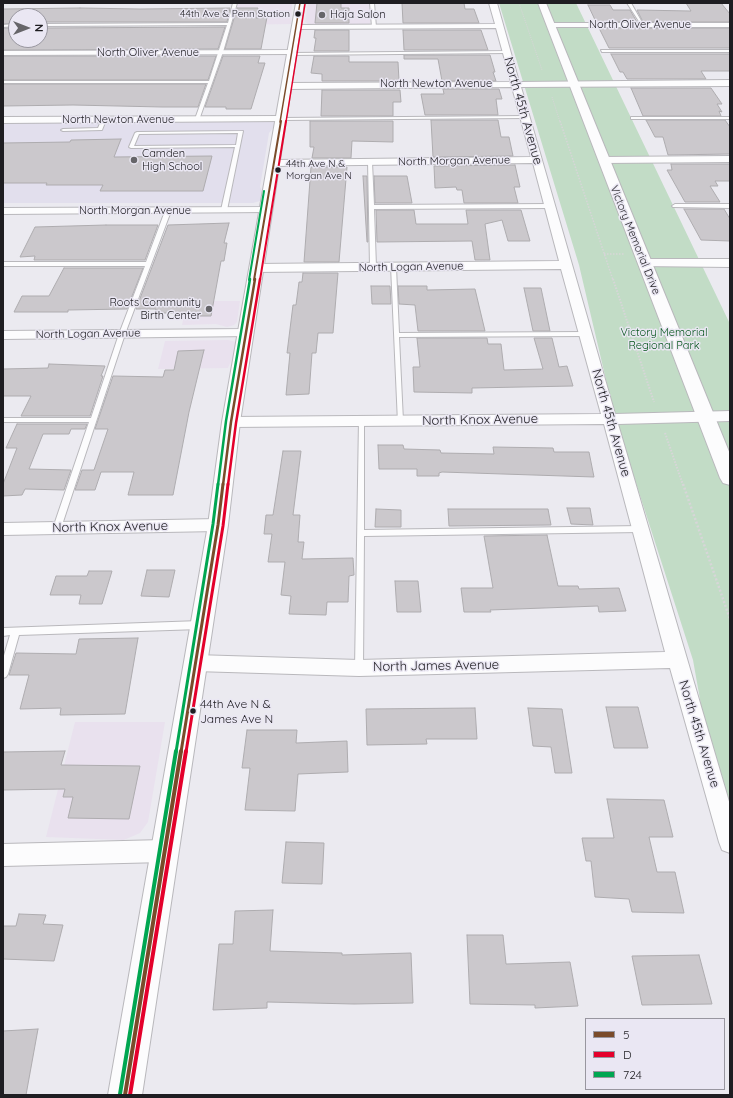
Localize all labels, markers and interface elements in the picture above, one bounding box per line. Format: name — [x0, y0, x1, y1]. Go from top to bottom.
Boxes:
north arrow — [8, 8, 48, 48]
place label: 44th Ave & Penn Station — [180, 8, 290, 20]
place label: Haja Salon — [330, 8, 385, 22]
marker: 44th Ave & Penn Station — [293, 9, 303, 19]
marker: Haja Salon — [317, 10, 327, 20]
street label: North Oliver Avenue — [589, 18, 691, 32]
text: N — [32, 24, 46, 32]
street label: North Oliver Avenue — [97, 46, 199, 60]
street label: North 45th Avenue — [500, 55, 546, 167]
street label: North Newton Avenue — [380, 77, 492, 91]
street label: North Newton Avenue — [62, 113, 174, 127]
place label: Camden High School — [142, 147, 202, 173]
street label: North Morgan Avenue — [398, 153, 510, 169]
marker: Camden High School — [129, 155, 139, 165]
place label: 44th Ave N & Morgan Ave N — [286, 158, 352, 182]
marker: 44th Ave N & Morgan Ave N — [273, 165, 283, 175]
street label: Victory Memorial Drive — [607, 184, 663, 296]
street label: North Morgan Avenue — [79, 204, 191, 218]
street label: North Logan Avenue — [358, 259, 464, 275]
place label: Roots Community Birth Center — [109, 296, 201, 322]
marker: Roots Community Birth Center — [204, 304, 214, 314]
street label: North Logan Avenue — [35, 326, 141, 342]
park label: Victory Memorial Regional Park — [621, 326, 707, 352]
street label: North 45th Avenue — [588, 367, 634, 479]
street label: North Knox Avenue — [422, 411, 538, 429]
street label: North Knox Avenue — [52, 518, 168, 536]
street label: North James Avenue — [373, 657, 499, 675]
street label: North 45th Avenue — [675, 678, 723, 790]
place label: 44th Ave N & James Ave N — [200, 697, 273, 725]
marker: 44th Ave N & James Ave N — [188, 706, 198, 716]
legend — [585, 1018, 725, 1090]
text: 5 — [623, 1027, 630, 1042]
text: D — [623, 1047, 632, 1062]
text: 724 — [623, 1067, 642, 1082]

